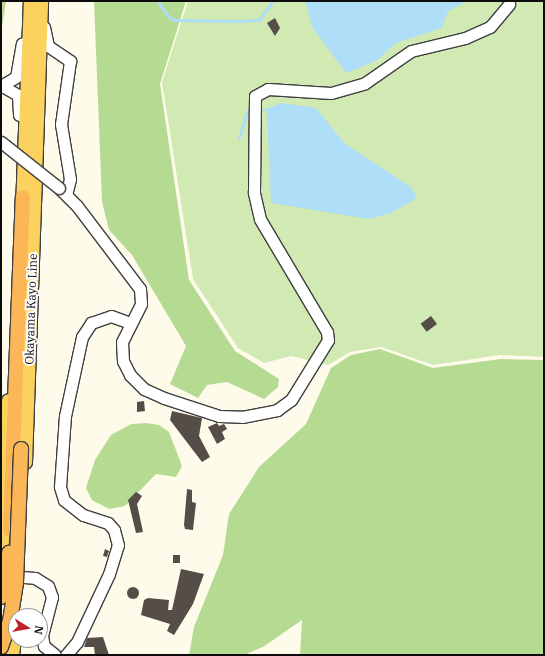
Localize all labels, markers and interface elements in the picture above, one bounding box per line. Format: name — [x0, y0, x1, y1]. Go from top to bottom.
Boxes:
street label: Okayama Kayo Line — [22, 253, 40, 365]
north arrow — [8, 608, 48, 648]
text: N — [31, 624, 47, 636]

